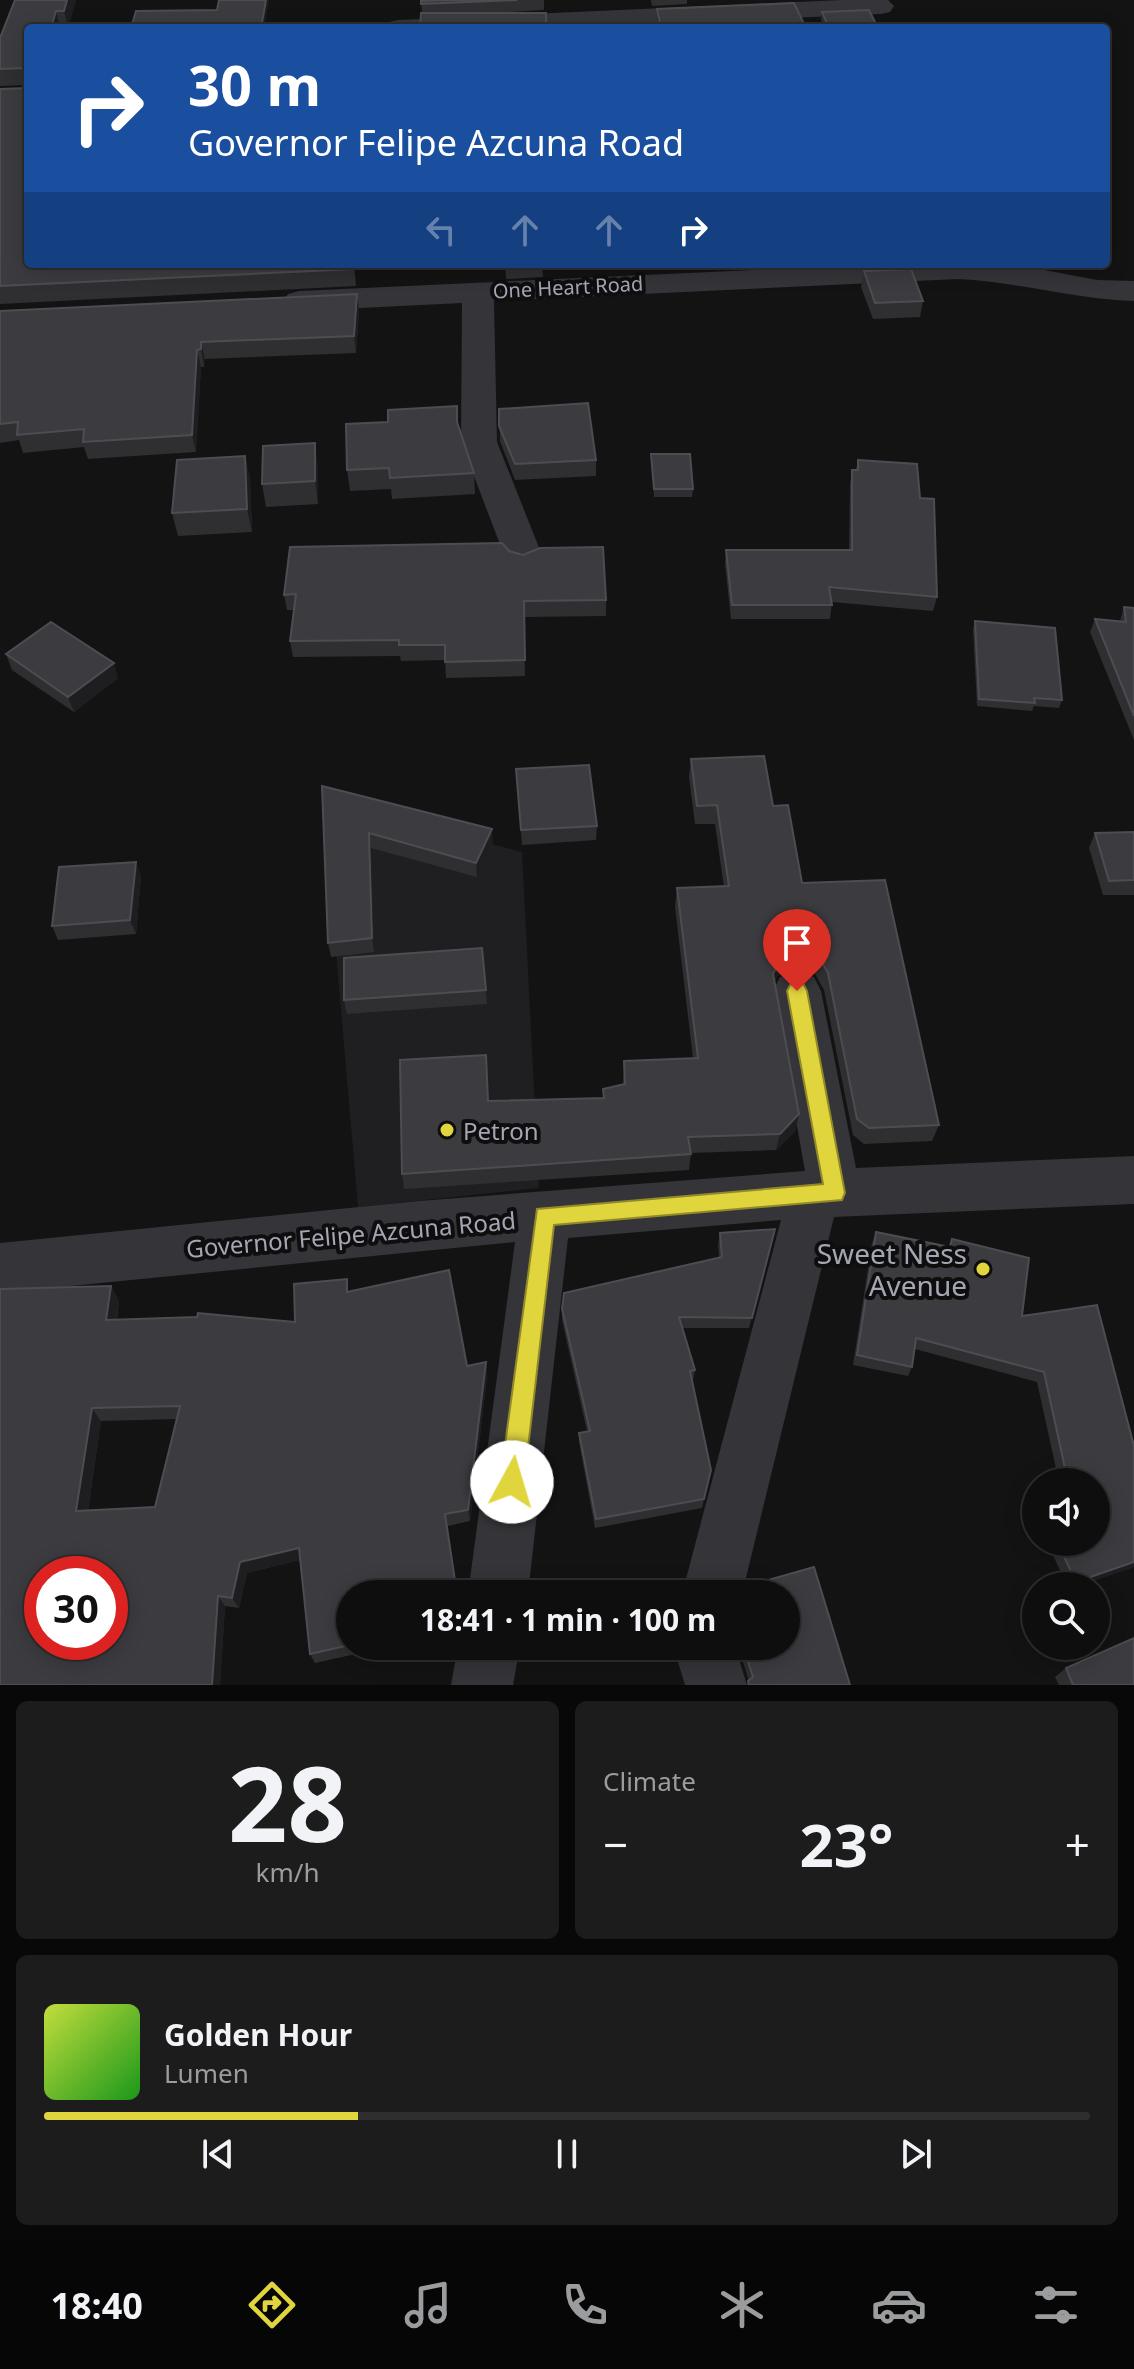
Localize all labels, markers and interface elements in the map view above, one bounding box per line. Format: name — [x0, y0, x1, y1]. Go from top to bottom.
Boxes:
text: 30 m — [188, 46, 321, 122]
icon: right — [56, 56, 160, 160]
text: Governor Felipe Azcuna Road — [188, 118, 684, 167]
icon: left — [419, 208, 463, 252]
icon: ahead — [503, 208, 547, 252]
icon: ahead — [587, 208, 631, 252]
icon: right — [671, 208, 715, 252]
street label: One Heart Road — [492, 270, 644, 304]
pin — [763, 909, 831, 991]
icon: arrive — [775, 921, 819, 965]
place label: Petron — [463, 1114, 539, 1147]
marker: Petron — [438, 1121, 456, 1139]
street label: Governor Felipe Azcuna Road — [185, 1203, 517, 1265]
place label: Sweet Ness Avenue — [817, 1234, 967, 1304]
marker: Sweet Ness Avenue — [974, 1260, 992, 1278]
position arrow — [470, 1440, 554, 1524]
map controls — [1022, 1468, 1110, 1660]
button: sound — [1022, 1468, 1110, 1556]
speed limit sign: 30 — [24, 1556, 128, 1660]
button: search — [1022, 1572, 1110, 1660]
text: 18:41 · 1 min · 100 m — [420, 1599, 716, 1640]
text: 28 — [228, 1731, 347, 1872]
text: Climate — [603, 1763, 696, 1799]
text: 23° — [799, 1803, 894, 1885]
text: − — [603, 1814, 628, 1874]
text: + — [1065, 1814, 1090, 1874]
text: km/h — [256, 1854, 319, 1890]
text: Golden Hour — [164, 2014, 352, 2055]
text: Lumen — [164, 2055, 249, 2091]
icon: previous — [196, 2132, 240, 2176]
icon: pause — [545, 2132, 589, 2176]
icon: next — [894, 2132, 938, 2176]
icon: directions — [244, 2277, 300, 2333]
icon: music — [400, 2277, 456, 2333]
icon: phone — [557, 2277, 613, 2333]
icon: climate — [714, 2277, 770, 2333]
icon: car — [871, 2277, 927, 2333]
icon: filters — [1028, 2277, 1084, 2333]
text: 18:40 — [50, 2281, 143, 2330]

